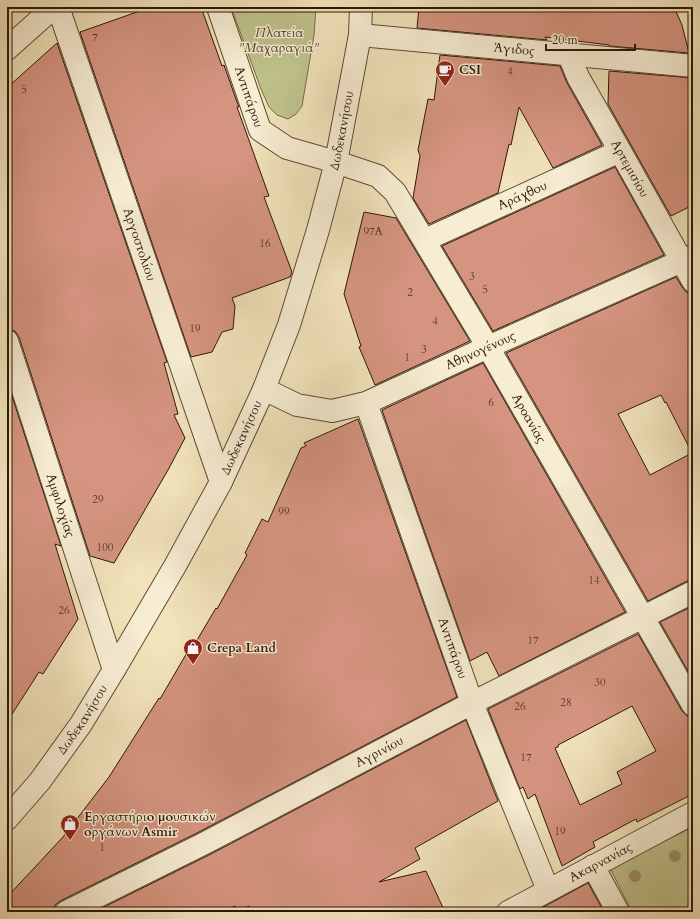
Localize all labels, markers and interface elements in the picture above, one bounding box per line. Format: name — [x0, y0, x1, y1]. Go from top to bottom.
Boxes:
park label: Πλατεία "Μαχαραγιά" — [239, 24, 320, 57]
scale bar — [546, 26, 635, 52]
house number: 7 — [92, 30, 98, 45]
text: 20 m — [552, 32, 579, 48]
street label: Άγιδος — [493, 39, 536, 60]
cafe icon: CSI — [434, 59, 456, 87]
place label: CSI — [459, 61, 481, 79]
street label: Αντιπάρου — [230, 64, 268, 130]
house number: 4 — [507, 64, 513, 79]
house number: 5 — [21, 82, 27, 97]
street label: Δωδεκανήσου — [325, 89, 358, 172]
street label: Αρτεμισίου — [606, 137, 653, 201]
street label: Αράχθου — [495, 176, 550, 215]
street label: Αργοστολίου — [119, 206, 160, 283]
house number: 97Α — [363, 224, 383, 239]
house number: 16 — [259, 236, 271, 251]
house number: 3 — [469, 269, 475, 284]
house number: 5 — [482, 282, 488, 297]
house number: 2 — [407, 285, 413, 300]
house number: 4 — [432, 314, 438, 329]
house number: 19 — [189, 321, 201, 336]
street label: Αθηνογένους — [442, 327, 519, 374]
house number: 3 — [421, 342, 427, 357]
house number: 1 — [404, 350, 410, 365]
street label: Αροανίας — [507, 390, 550, 447]
house number: 6 — [488, 395, 494, 410]
street label: Δωδεκανήσου — [216, 397, 267, 478]
street label: Αμφιλοχίας — [42, 471, 79, 540]
house number: 29 — [92, 492, 104, 507]
house number: 99 — [278, 504, 290, 519]
house number: 100 — [97, 540, 114, 555]
house number: 14 — [588, 573, 600, 588]
house number: 26 — [58, 603, 70, 618]
street label: Αντιπάρου — [434, 615, 472, 681]
house number: 17 — [527, 633, 539, 648]
shop icon: Crepa Land — [182, 637, 204, 665]
place label: Crepa Land — [207, 639, 277, 657]
house number: 30 — [594, 675, 606, 690]
street label: Δωδεκανήσου — [53, 681, 112, 758]
house number: 28 — [560, 695, 572, 710]
house number: 26 — [514, 699, 526, 714]
street label: Αγρινίου — [352, 731, 407, 772]
house number: 17 — [520, 750, 532, 765]
place label: Εργαστήριο μουσικών οργάνων Asmir — [84, 808, 215, 841]
shop icon: Εργαστήριο μουσικών οργάνων Asmir — [59, 813, 81, 841]
house number: 19 — [554, 824, 566, 839]
street label: Ακαρνανίας — [566, 838, 636, 887]
house number: 1 — [99, 840, 105, 855]

